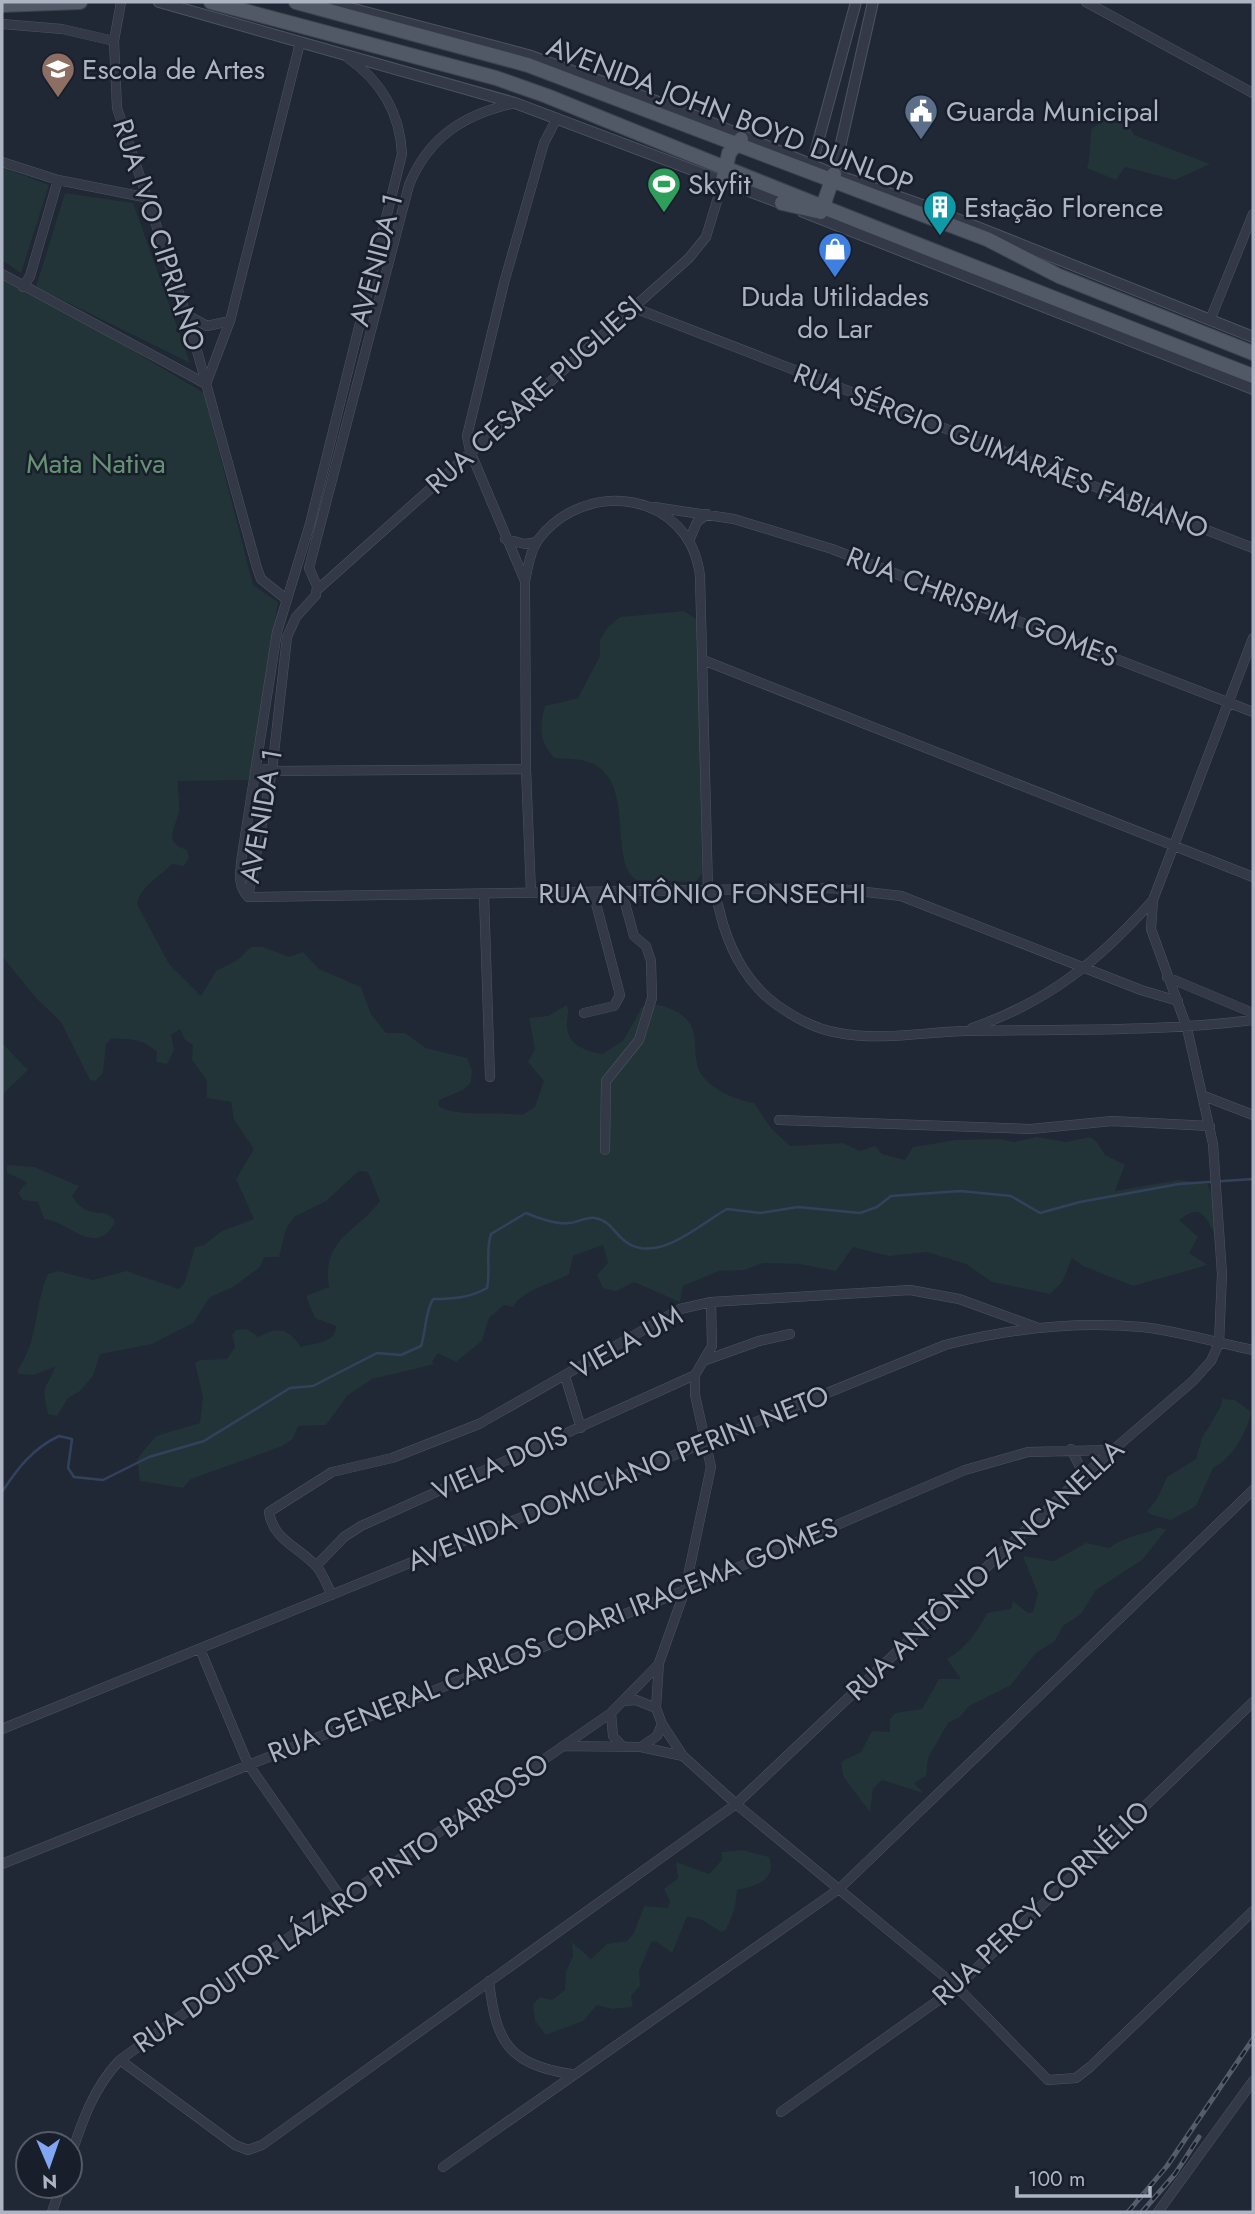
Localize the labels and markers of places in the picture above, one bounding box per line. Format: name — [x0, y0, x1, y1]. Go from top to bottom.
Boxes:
place label: Escola de Artes — [82, 49, 265, 90]
school or university icon: Escola de Artes — [39, 50, 77, 99]
place label: Guarda Municipal — [946, 91, 1159, 132]
public building icon: Guarda Municipal — [902, 92, 940, 141]
place label: Skyfit — [688, 164, 751, 205]
sports icon: Skyfit — [645, 165, 683, 214]
place label: Estação Florence — [964, 187, 1163, 228]
building icon: Estação Florence — [921, 188, 959, 237]
shop icon: Duda Utilidades do Lar — [816, 230, 854, 279]
place label: Duda Utilidades do Lar — [741, 276, 929, 349]

